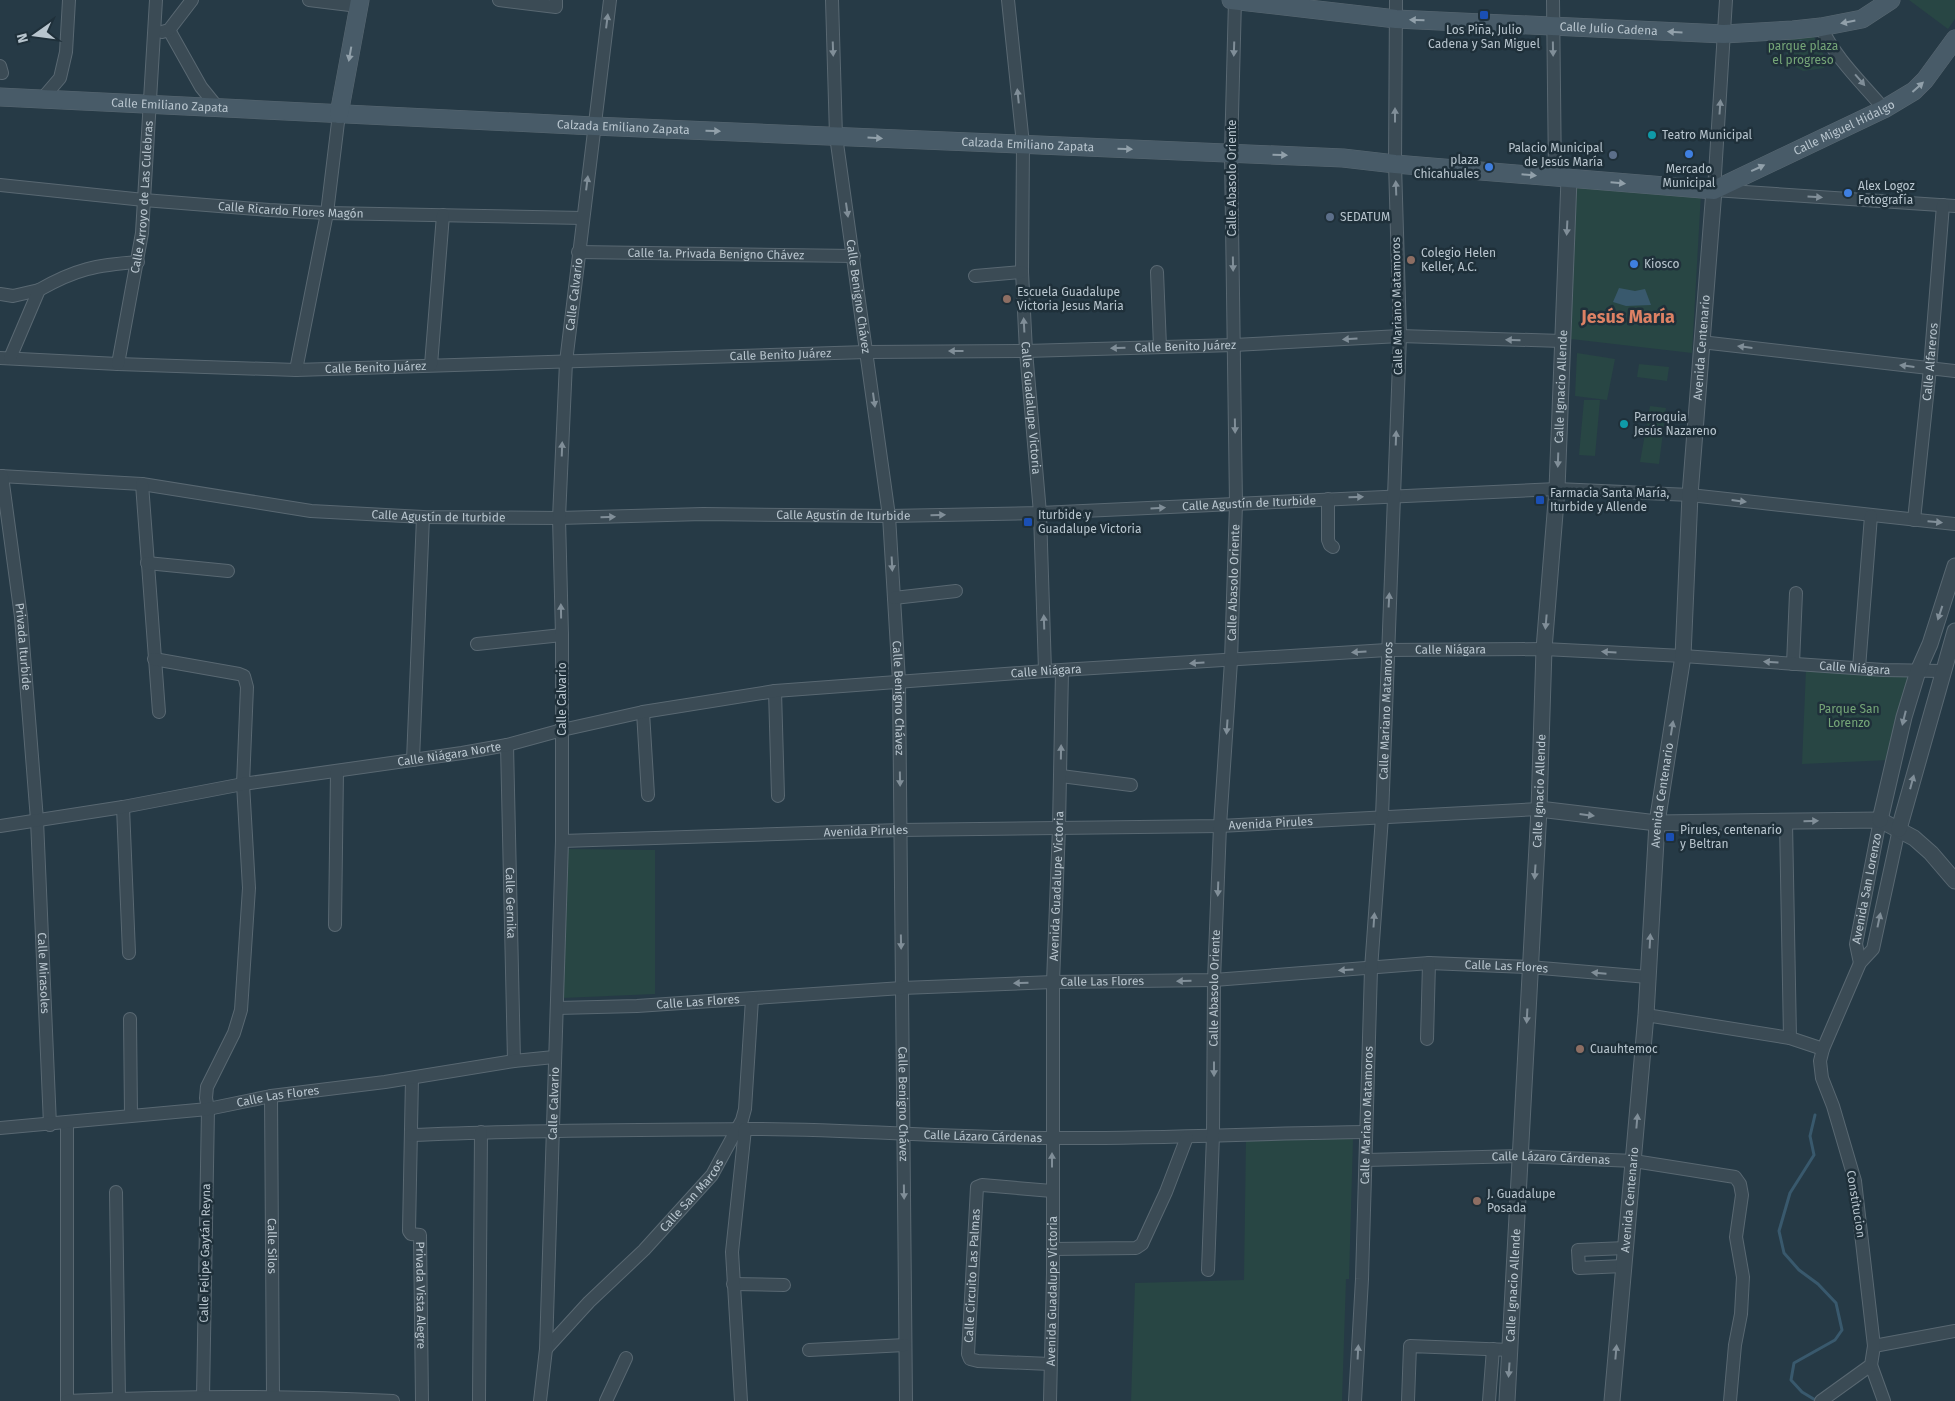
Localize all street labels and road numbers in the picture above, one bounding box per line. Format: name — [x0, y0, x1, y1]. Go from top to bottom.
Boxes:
street label: Calle Julio Cadena — [1559, 19, 1658, 38]
street label: Calle Emiliano Zapata — [111, 95, 229, 115]
street label: Calle Miguel Hidalgo — [1791, 97, 1897, 158]
street label: Calzada Emiliano Zapata — [557, 117, 690, 137]
street label: Calle Arroyo de Las Culebras — [128, 120, 156, 275]
street label: Calle Abasolo Oriente — [1225, 120, 1239, 236]
street label: Calzada Emiliano Zapata — [961, 135, 1095, 154]
street label: Calle Ricardo Flores Magón — [217, 199, 364, 221]
street label: Calle Mariano Matamoros — [1389, 236, 1405, 375]
street label: Calle Benigno Chávez — [843, 238, 873, 354]
street label: Calle 1a. Privada Benigno Chávez — [627, 246, 805, 262]
street label: Calle Calvario — [563, 257, 586, 332]
street label: Avenida Centenario — [1690, 294, 1713, 401]
street label: Calle Alfareros — [1920, 322, 1941, 402]
street label: Calle Ignacio Allende — [1552, 329, 1570, 444]
street label: Calle Benito Juárez — [1134, 338, 1236, 355]
street label: Calle Guadalupe Victoria — [1019, 341, 1044, 475]
street label: Calle Benito Juárez — [730, 346, 831, 363]
street label: Calle Benito Juárez — [325, 359, 427, 376]
street label: Calle Agustín de Iturbide — [1182, 493, 1316, 513]
street label: Calle Agustín de Iturbide — [371, 507, 506, 525]
street label: Calle Agustín de Iturbide — [776, 508, 911, 523]
street label: Calle Abasolo Oriente — [1225, 524, 1242, 641]
street label: Privada Iturbide — [12, 602, 34, 691]
street label: Calle Benigno Chávez — [890, 640, 907, 756]
street label: Calle Mariano Matamoros — [1376, 641, 1396, 780]
street label: Calle Niágara — [1415, 642, 1486, 657]
street label: Calle Niágara — [1819, 659, 1890, 677]
street label: Calle Calvario — [555, 662, 569, 736]
street label: Calle Niágara — [1010, 662, 1082, 681]
street label: Calle Ignacio Allende — [1530, 734, 1548, 848]
street label: Calle Niágara Norte — [396, 739, 502, 769]
street label: Avenida Centenario — [1649, 742, 1676, 848]
street label: Avenida Guadalupe Victoria — [1047, 811, 1066, 961]
street label: Avenida Pirules — [1228, 814, 1314, 833]
street label: Avenida Pirules — [824, 823, 908, 839]
street label: Avenida San Lorenzo — [1849, 832, 1884, 945]
street label: Calle Gernika — [503, 867, 518, 939]
street label: Calle Abasolo Oriente — [1207, 929, 1223, 1047]
street label: Calle Mirasoles — [35, 932, 52, 1014]
street label: Calle Las Flores — [1464, 957, 1549, 976]
street label: Calle Las Flores — [1060, 974, 1144, 989]
street label: Calle Las Flores — [656, 992, 740, 1012]
street label: Calle Benigno Chávez — [896, 1046, 911, 1162]
street label: Calle Mariano Matamoros — [1358, 1046, 1376, 1185]
street label: Calle Calvario — [546, 1067, 562, 1140]
street label: Calle Las Flores — [235, 1083, 320, 1110]
street label: Calle Lázaro Cárdenas — [923, 1128, 1042, 1145]
street label: Avenida Centenario — [1618, 1146, 1641, 1253]
street label: Calle Lázaro Cárdenas — [1492, 1149, 1611, 1167]
street label: Calle San Marcos — [657, 1156, 726, 1235]
street label: Constitucion — [1844, 1169, 1868, 1239]
street label: Calle Felipe Gaytán Reyna — [197, 1183, 213, 1323]
street label: Calle Circuito Las Palmas — [962, 1208, 983, 1343]
street label: Avenida Guadalupe Victoria — [1044, 1216, 1060, 1366]
street label: Calle Silos — [265, 1218, 279, 1274]
street label: Calle Ignacio Allende — [1503, 1228, 1523, 1342]
street label: Privada Vista Alegre — [413, 1241, 428, 1349]

